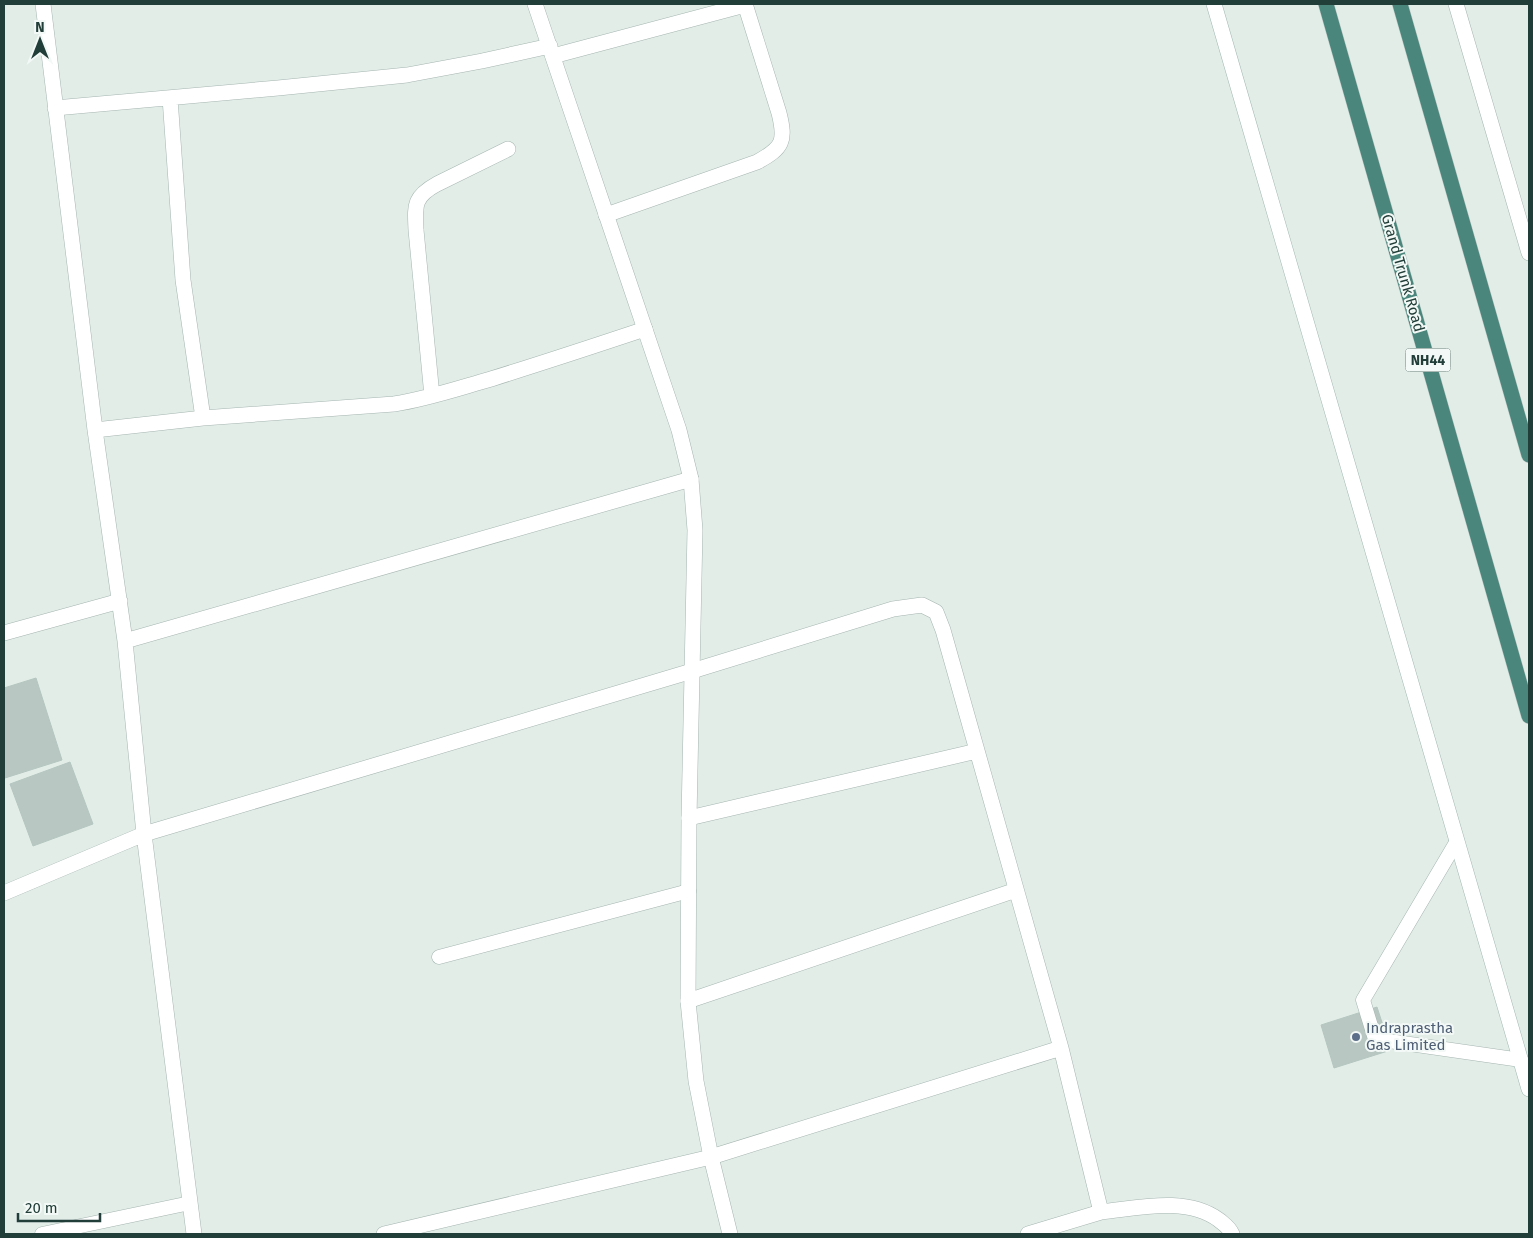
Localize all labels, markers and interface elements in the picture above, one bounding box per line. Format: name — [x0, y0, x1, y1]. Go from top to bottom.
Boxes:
north arrow — [15, 15, 65, 65]
text: N — [35, 19, 45, 36]
street label: Grand Trunk Road — [1378, 212, 1428, 334]
road number: NH44 — [1406, 348, 1450, 372]
place label: Indraprastha Gas Limited — [1366, 1019, 1453, 1054]
marker: Indraprastha Gas Limited — [1350, 1031, 1362, 1043]
scale bar — [18, 1190, 100, 1222]
text: 20 m — [25, 1199, 58, 1217]

